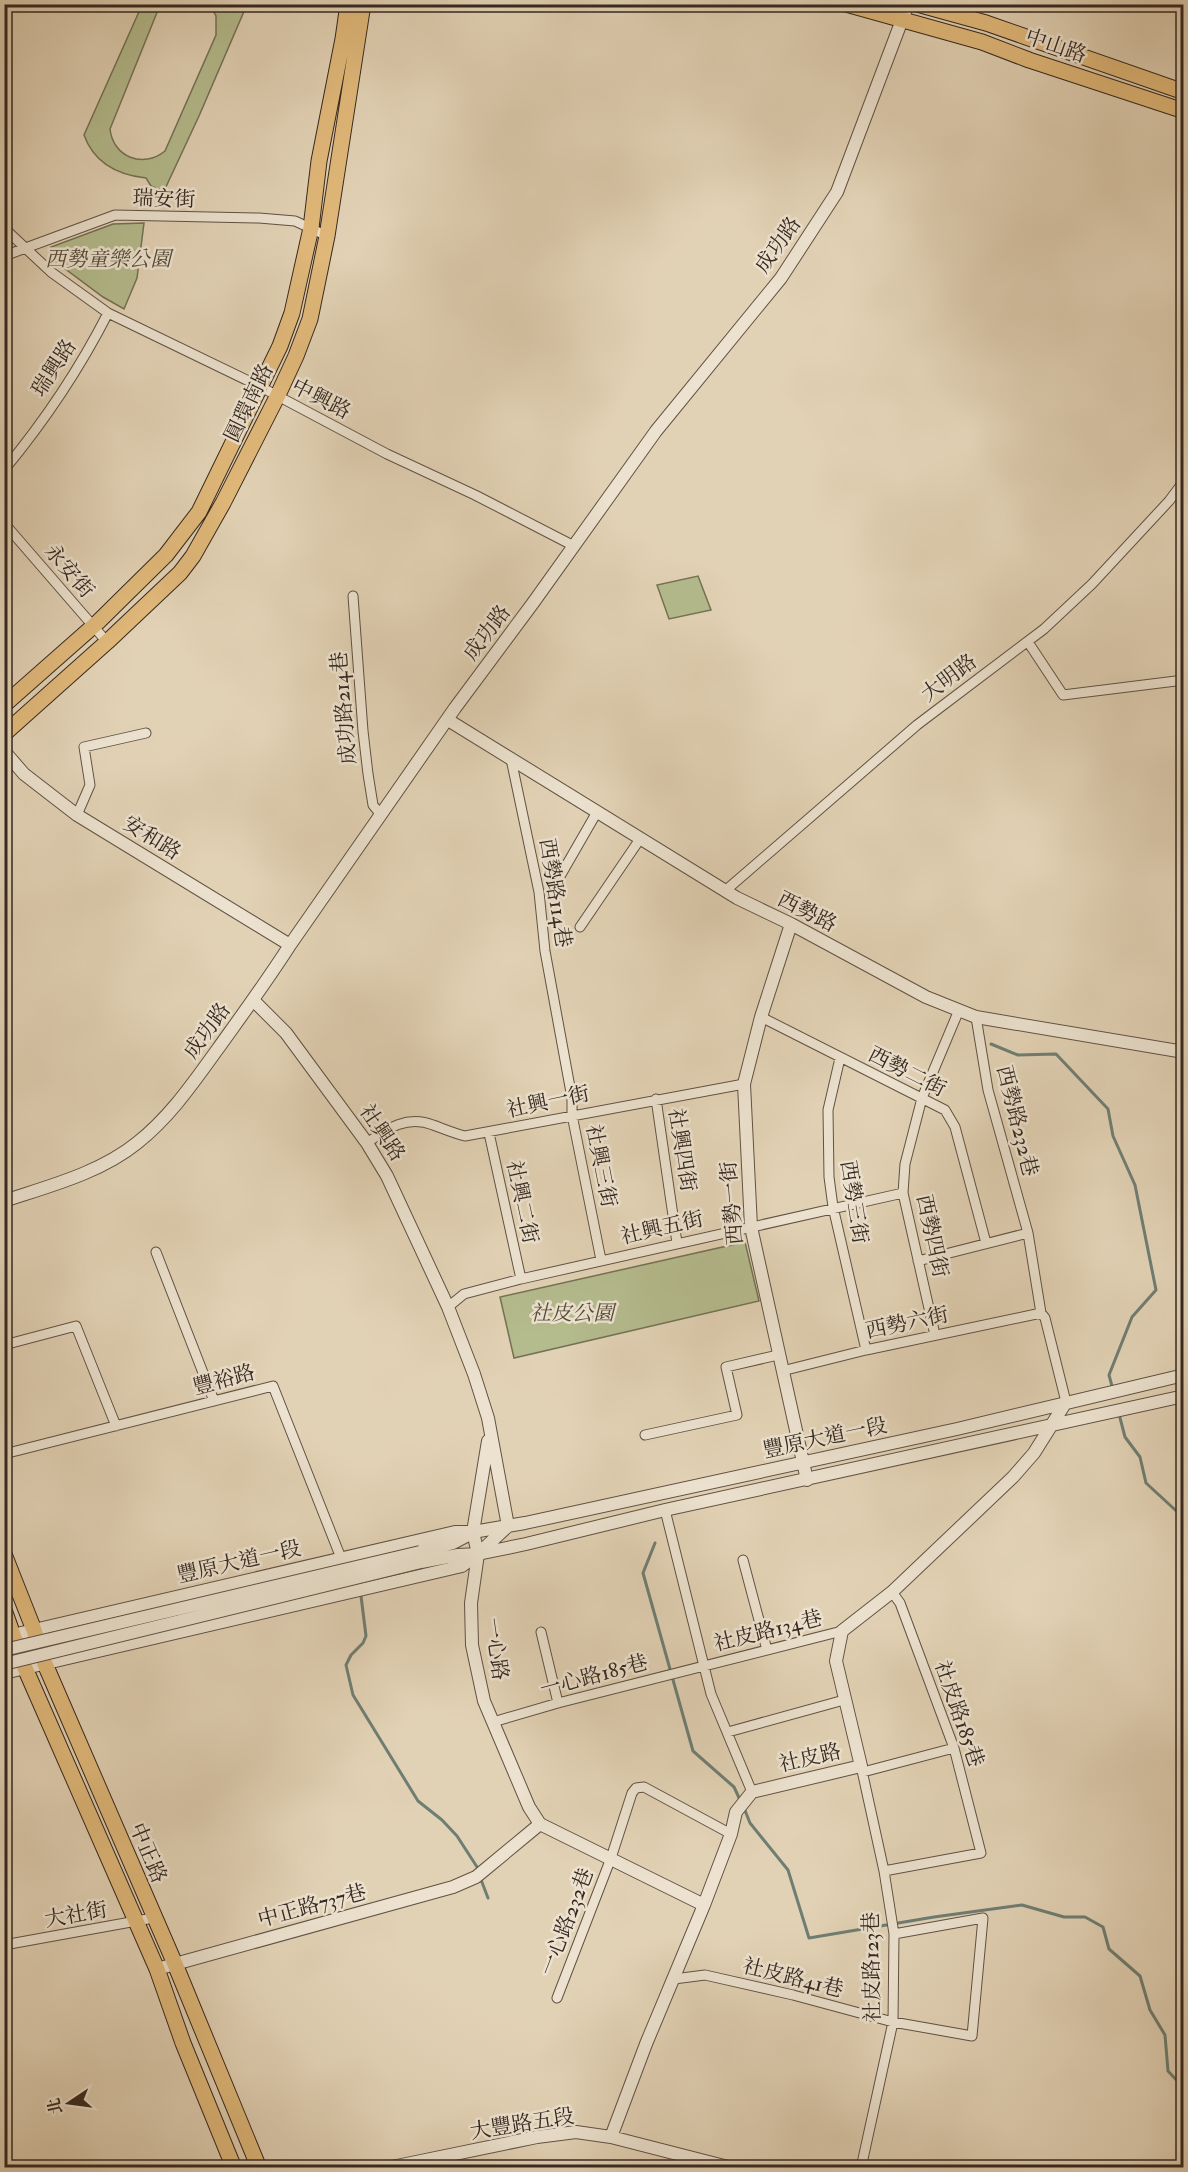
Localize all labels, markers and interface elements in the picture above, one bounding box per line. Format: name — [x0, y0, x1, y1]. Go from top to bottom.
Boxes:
street label: 中山路 — [1022, 23, 1090, 69]
street label: 瑞安街 — [132, 184, 196, 214]
street label: 成功路 — [749, 211, 807, 279]
park label: 西勢童樂公園 — [45, 246, 174, 273]
street label: 瑞興路 — [26, 334, 82, 402]
street label: 圓環南路 — [218, 359, 280, 447]
street label: 中興路 — [287, 373, 355, 425]
street label: 永安街 — [38, 538, 100, 604]
street label: 成功路 — [457, 600, 517, 666]
street label: 大明路 — [916, 648, 982, 708]
street label: 成功路214巷 — [326, 650, 362, 766]
street label: 安和路 — [118, 810, 186, 866]
street label: 西勢路114巷 — [533, 836, 577, 950]
street label: 西勢路 — [773, 886, 841, 938]
street label: 成功路 — [178, 998, 236, 1064]
street label: 西勢二街 — [863, 1041, 951, 1103]
street label: 西勢路232巷 — [990, 1063, 1044, 1179]
street label: 社興一街 — [504, 1080, 592, 1124]
street label: 社興路 — [353, 1099, 411, 1167]
street label: 社興四街 — [662, 1106, 702, 1194]
street label: 社興三街 — [580, 1122, 622, 1210]
street label: 社興二街 — [500, 1158, 544, 1246]
street label: 西勢三街 — [834, 1158, 874, 1246]
street label: 西勢一街 — [715, 1160, 749, 1246]
street label: 西勢四街 — [910, 1192, 954, 1280]
street label: 社興五街 — [618, 1205, 706, 1251]
park label: 社皮公園 — [530, 1300, 617, 1327]
street label: 西勢六街 — [863, 1301, 951, 1345]
street label: 豐裕路 — [190, 1359, 258, 1401]
street label: 豐原大道一段 — [761, 1412, 889, 1464]
street label: 豐原大道一段 — [175, 1535, 303, 1589]
street label: 社皮路134巷 — [711, 1604, 825, 1658]
street label: 一心路 — [478, 1616, 514, 1682]
street label: 一心路185巷 — [537, 1649, 651, 1703]
street label: 社皮路185巷 — [928, 1657, 990, 1771]
street label: 社皮路 — [776, 1738, 844, 1778]
street label: 中正路 — [123, 1819, 173, 1887]
street label: 一心路232巷 — [534, 1864, 600, 1980]
street label: 中正路737巷 — [255, 1879, 369, 1933]
street label: 大社街 — [43, 1896, 109, 1934]
street label: 社皮路123巷 — [858, 1912, 886, 2022]
street label: 社皮路41巷 — [740, 1952, 846, 2004]
north arrow — [39, 2073, 99, 2133]
text: 北 — [44, 2096, 67, 2116]
street label: 大豐路五段 — [468, 2102, 576, 2146]

